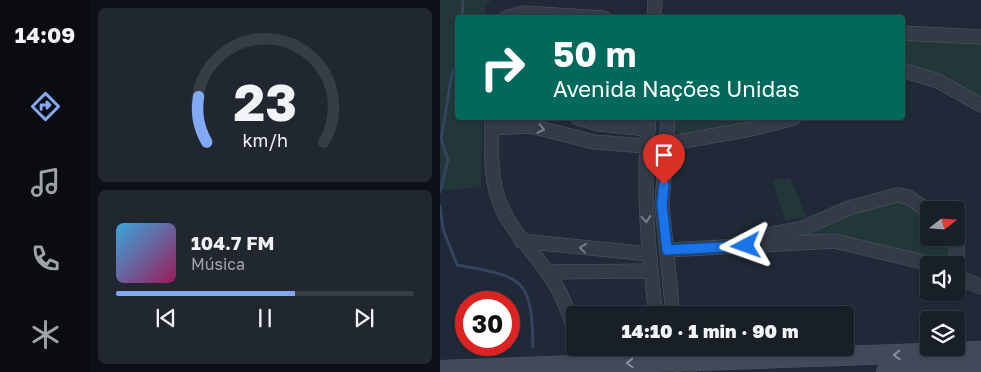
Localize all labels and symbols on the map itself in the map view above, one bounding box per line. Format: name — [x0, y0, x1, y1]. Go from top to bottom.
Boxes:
one-way arrow — [536, 123, 545, 134]
pin — [643, 134, 685, 185]
north arrow — [920, 201, 965, 246]
one-way arrow — [641, 215, 652, 223]
position arrow — [719, 219, 771, 271]
one-way arrow — [579, 242, 587, 253]
speed limit sign: 30 — [455, 291, 520, 356]
one-way arrow — [893, 349, 901, 360]
one-way arrow — [626, 357, 634, 368]

